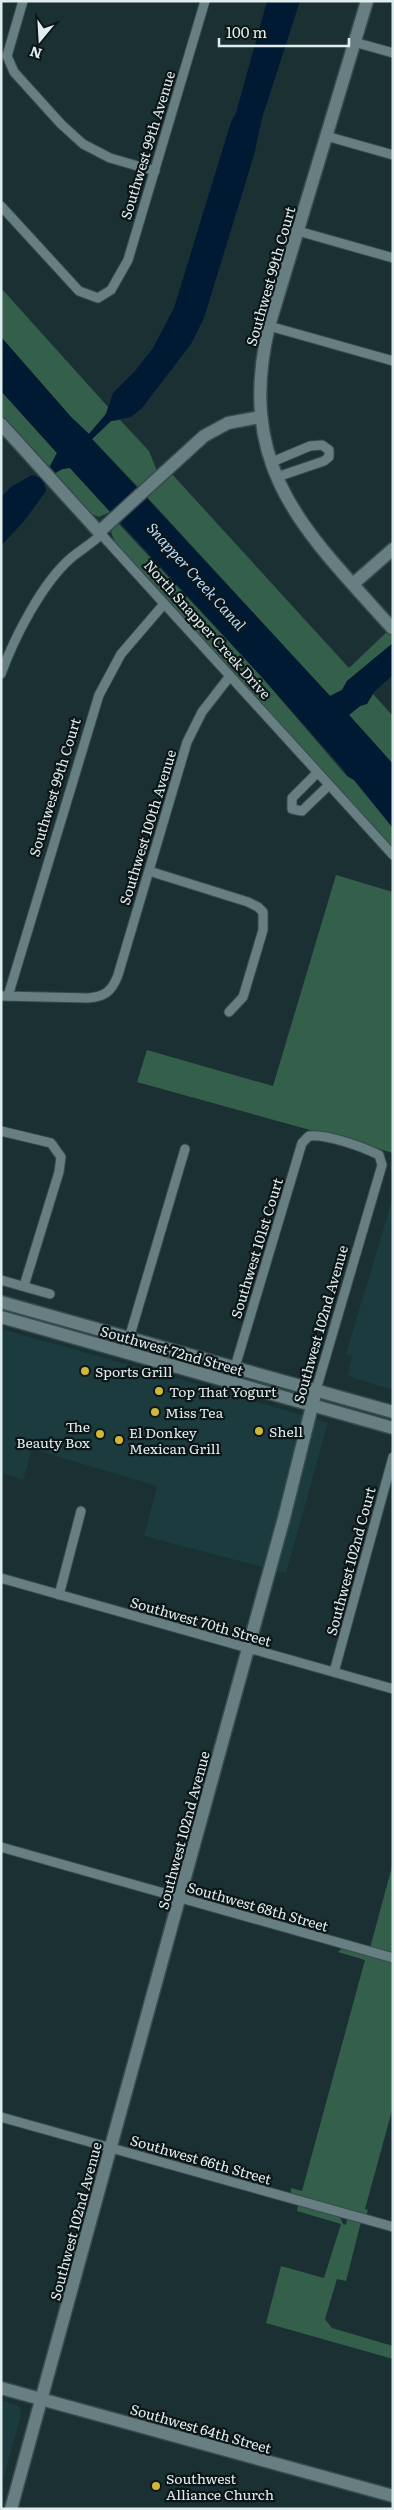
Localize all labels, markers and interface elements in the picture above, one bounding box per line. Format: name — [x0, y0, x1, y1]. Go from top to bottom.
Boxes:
north arrow — [15, 15, 65, 65]
scale bar — [219, 15, 349, 47]
text: 100 m — [226, 20, 267, 43]
text: N — [27, 42, 44, 65]
street label: Southwest 99th Avenue — [115, 68, 179, 222]
street label: Southwest 99th Court — [240, 204, 300, 348]
water label: Snapper Creek Canal — [142, 517, 253, 636]
street label: North Snapper Creek Drive — [140, 555, 276, 703]
street label: Southwest 99th Court — [23, 715, 85, 859]
street label: Southwest 100th Avenue — [114, 747, 180, 907]
street label: Southwest 101st Court — [225, 1175, 287, 1321]
street label: Southwest 102nd Avenue — [288, 1243, 352, 1405]
street label: Southwest 72nd Street — [98, 1320, 246, 1380]
place label: Sports Grill — [95, 1361, 173, 1381]
marker: Sports Grill — [79, 1365, 91, 1377]
place label: Top That Yogurt — [169, 1381, 277, 1401]
marker: Top That Yogurt — [153, 1385, 165, 1397]
place label: Miss Tea — [165, 1402, 224, 1422]
marker: Miss Tea — [149, 1406, 161, 1418]
place label: The Beauty Box — [16, 1416, 90, 1452]
place label: Shell — [269, 1421, 303, 1441]
place label: El Donkey Mexican Grill — [129, 1422, 221, 1458]
marker: Shell — [253, 1425, 265, 1437]
marker: The Beauty Box — [94, 1428, 106, 1440]
marker: El Donkey Mexican Grill — [113, 1434, 125, 1446]
street label: Southwest 102nd Court — [321, 1484, 380, 1638]
street label: Southwest 70th Street — [128, 1591, 274, 1651]
street label: Southwest 102nd Avenue — [152, 1749, 214, 1911]
street label: Southwest 68th Street — [185, 1876, 331, 1936]
street label: Southwest 66th Street — [128, 2129, 274, 2189]
street label: Southwest 102nd Avenue — [44, 2140, 106, 2302]
street label: Southwest 64th Street — [128, 2398, 274, 2458]
place label: Southwest Alliance Church — [166, 2468, 274, 2504]
marker: Southwest Alliance Church — [150, 2480, 162, 2492]

